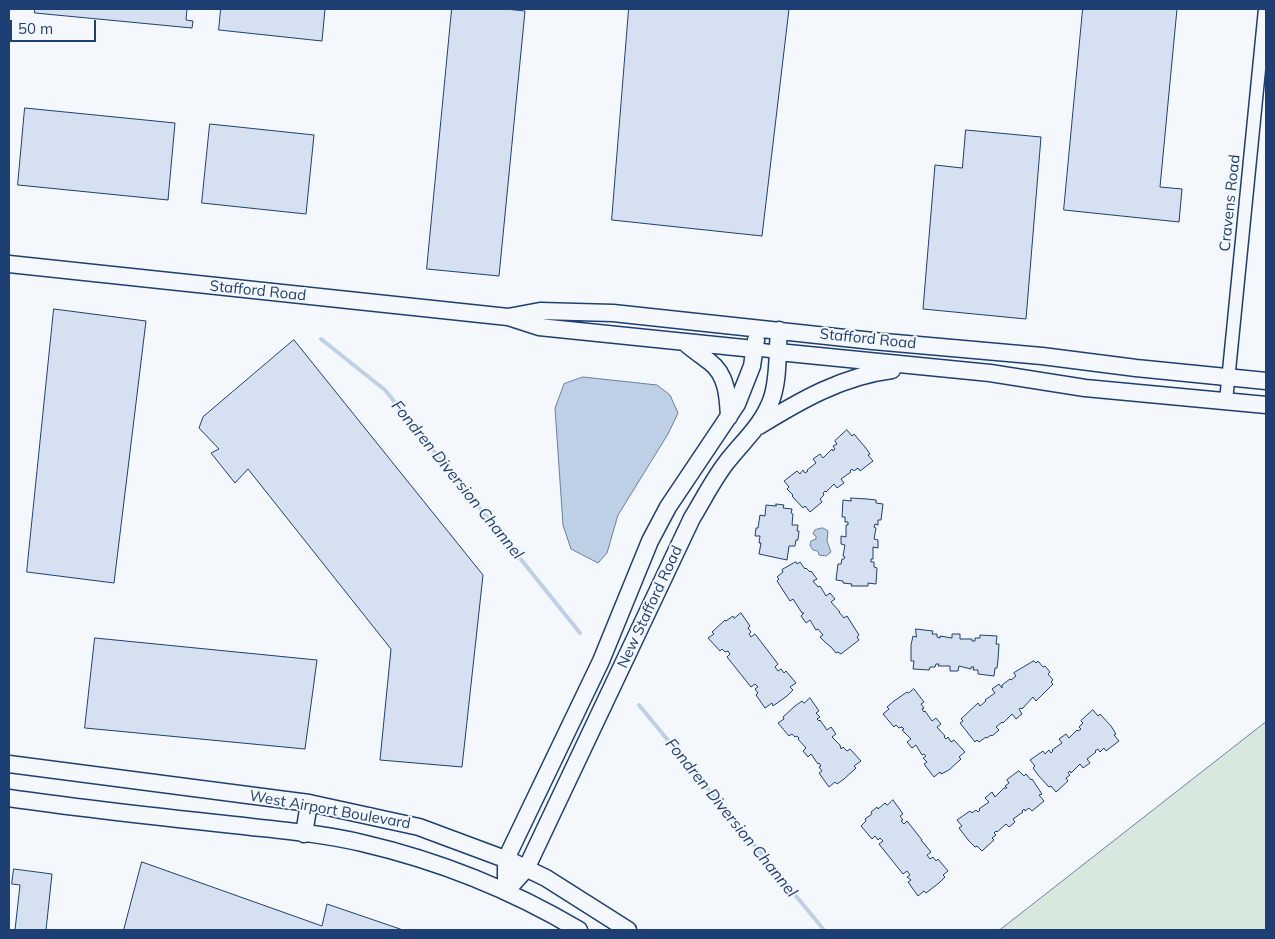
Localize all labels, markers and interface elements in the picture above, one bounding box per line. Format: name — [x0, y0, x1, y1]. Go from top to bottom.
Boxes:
scale bar — [12, 10, 99, 42]
text: 50 m — [18, 19, 53, 38]
street label: Cravens Road — [1216, 154, 1244, 252]
street label: Stafford Road — [209, 277, 307, 305]
street label: Stafford Road — [819, 325, 917, 353]
water label: Fondren Diversion Channel — [387, 397, 527, 563]
street label: New Stafford Road — [614, 543, 686, 671]
water label: Fondren Diversion Channel — [661, 735, 801, 901]
street label: West Airport Boulevard — [248, 787, 412, 833]

